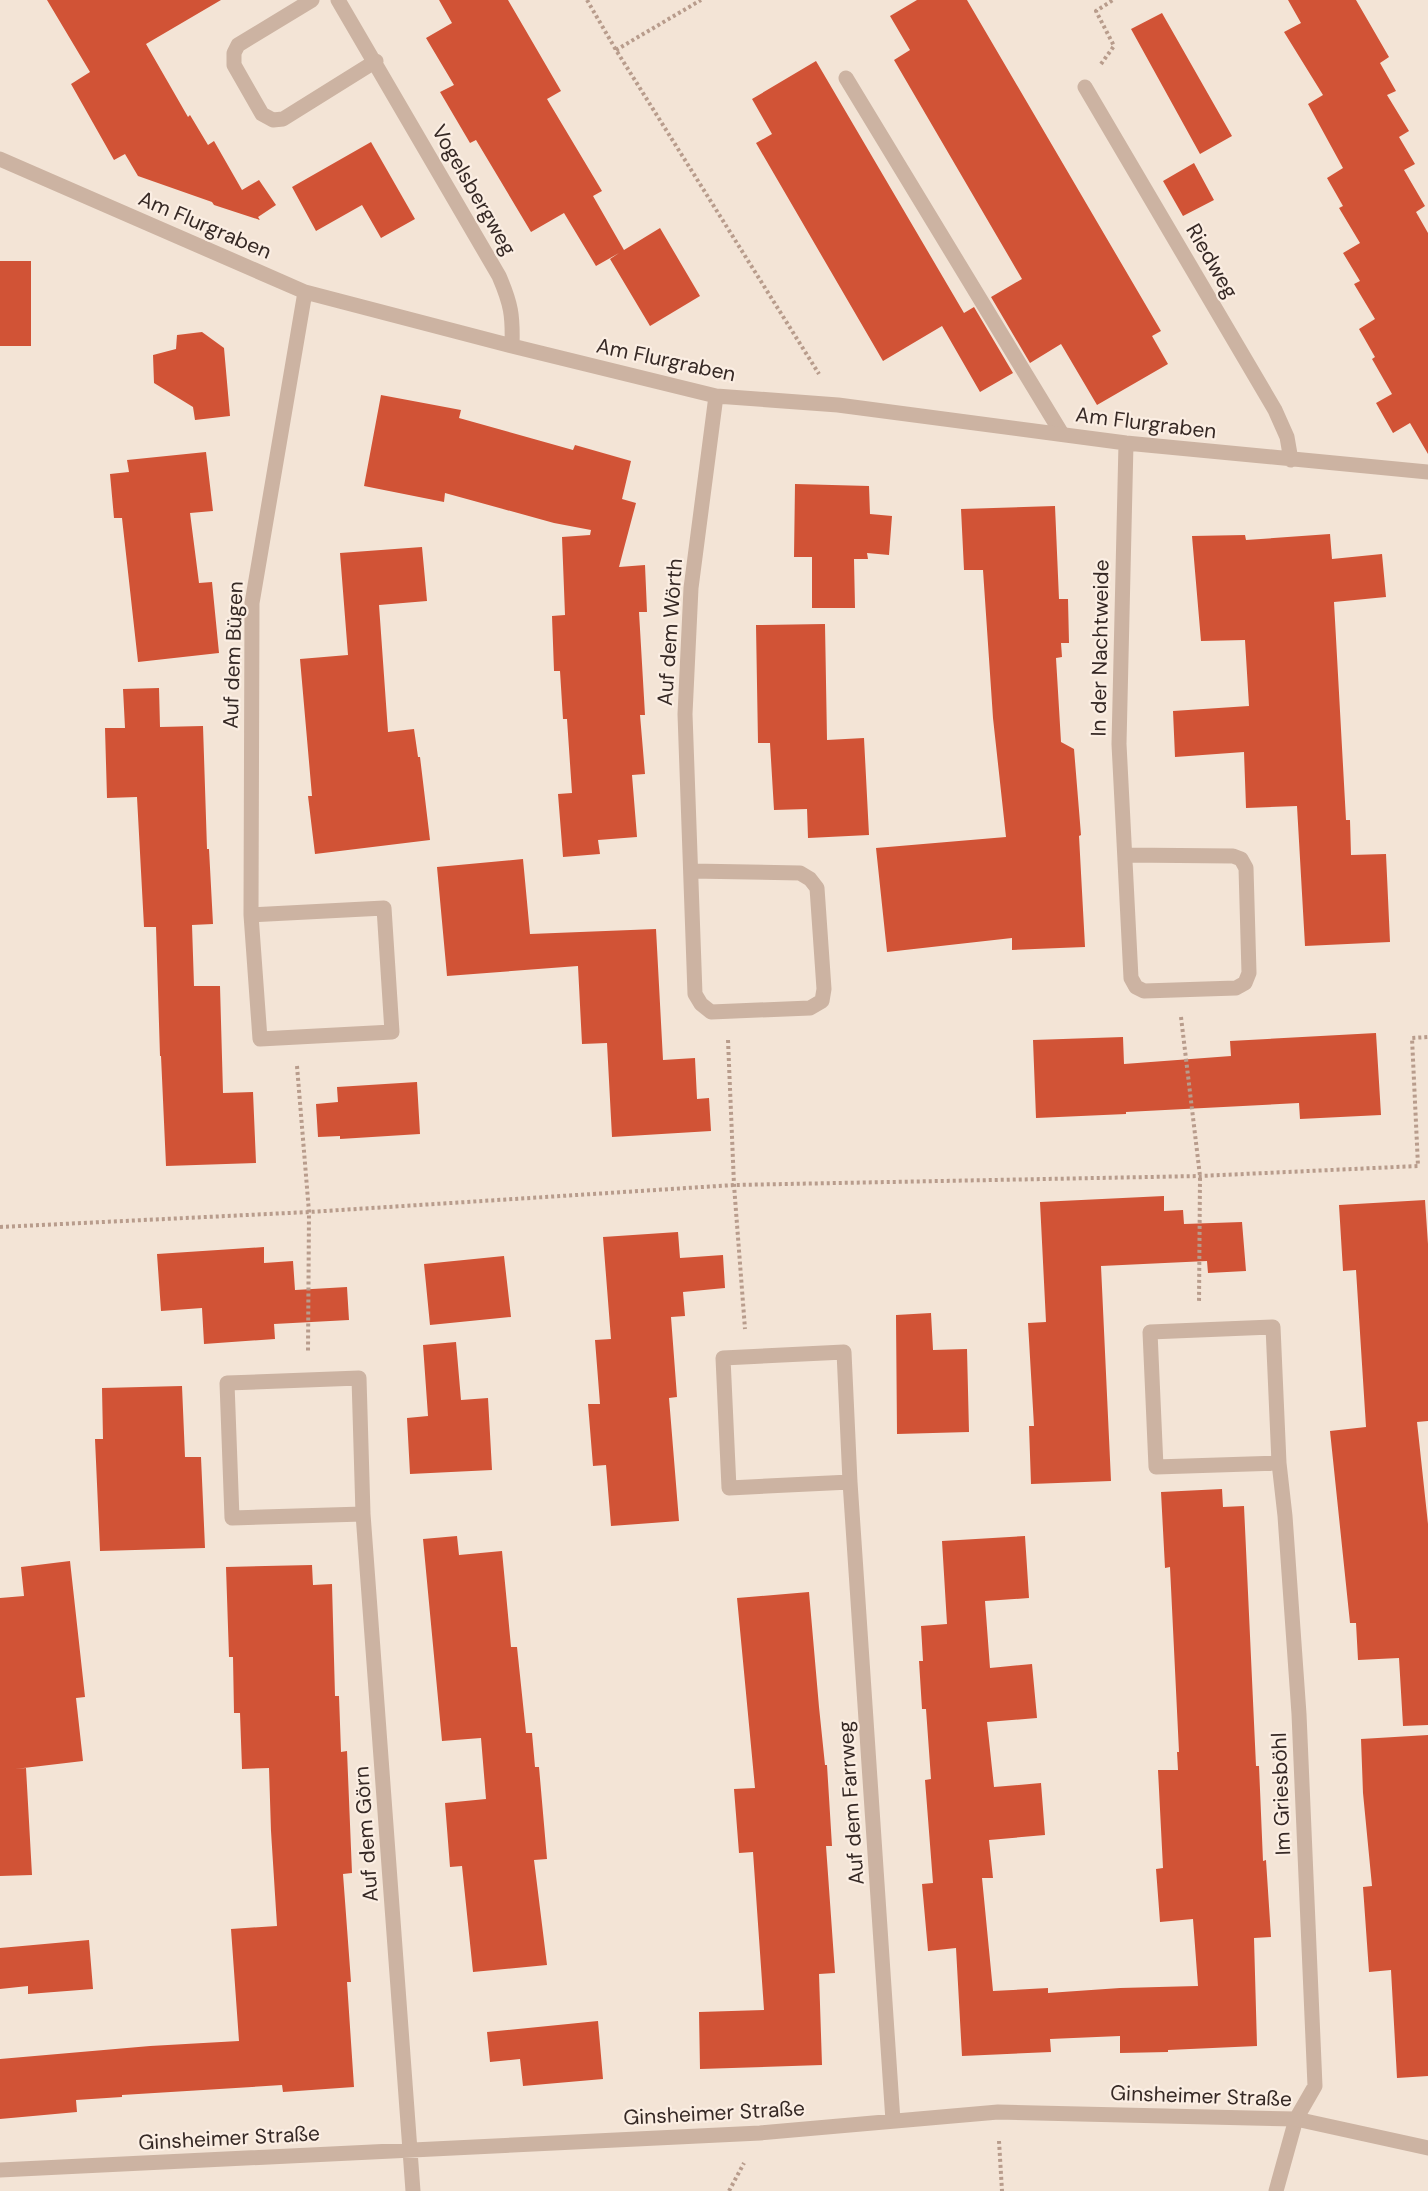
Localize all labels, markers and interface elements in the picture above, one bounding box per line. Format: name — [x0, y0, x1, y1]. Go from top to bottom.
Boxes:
street label: Vogelsbergweg — [425, 119, 523, 261]
street label: Am Flurgraben — [134, 184, 276, 266]
street label: Riedweg — [1179, 219, 1245, 304]
street label: Am Flurgraben — [594, 332, 738, 388]
street label: Am Flurgraben — [1074, 400, 1218, 446]
street label: Auf dem Wörth — [651, 557, 689, 707]
street label: In der Nachtweide — [1084, 559, 1116, 737]
street label: Auf dem Bügen — [216, 581, 250, 729]
street label: Auf dem Farrweg — [831, 1720, 871, 1886]
street label: Im Griesböhl — [1265, 1732, 1297, 1856]
street label: Auf dem Görn — [347, 1765, 385, 1903]
street label: Ginsheimer Straße — [1110, 2079, 1292, 2113]
street label: Ginsheimer Straße — [623, 2094, 806, 2132]
street label: Ginsheimer Straße — [138, 2119, 321, 2157]

